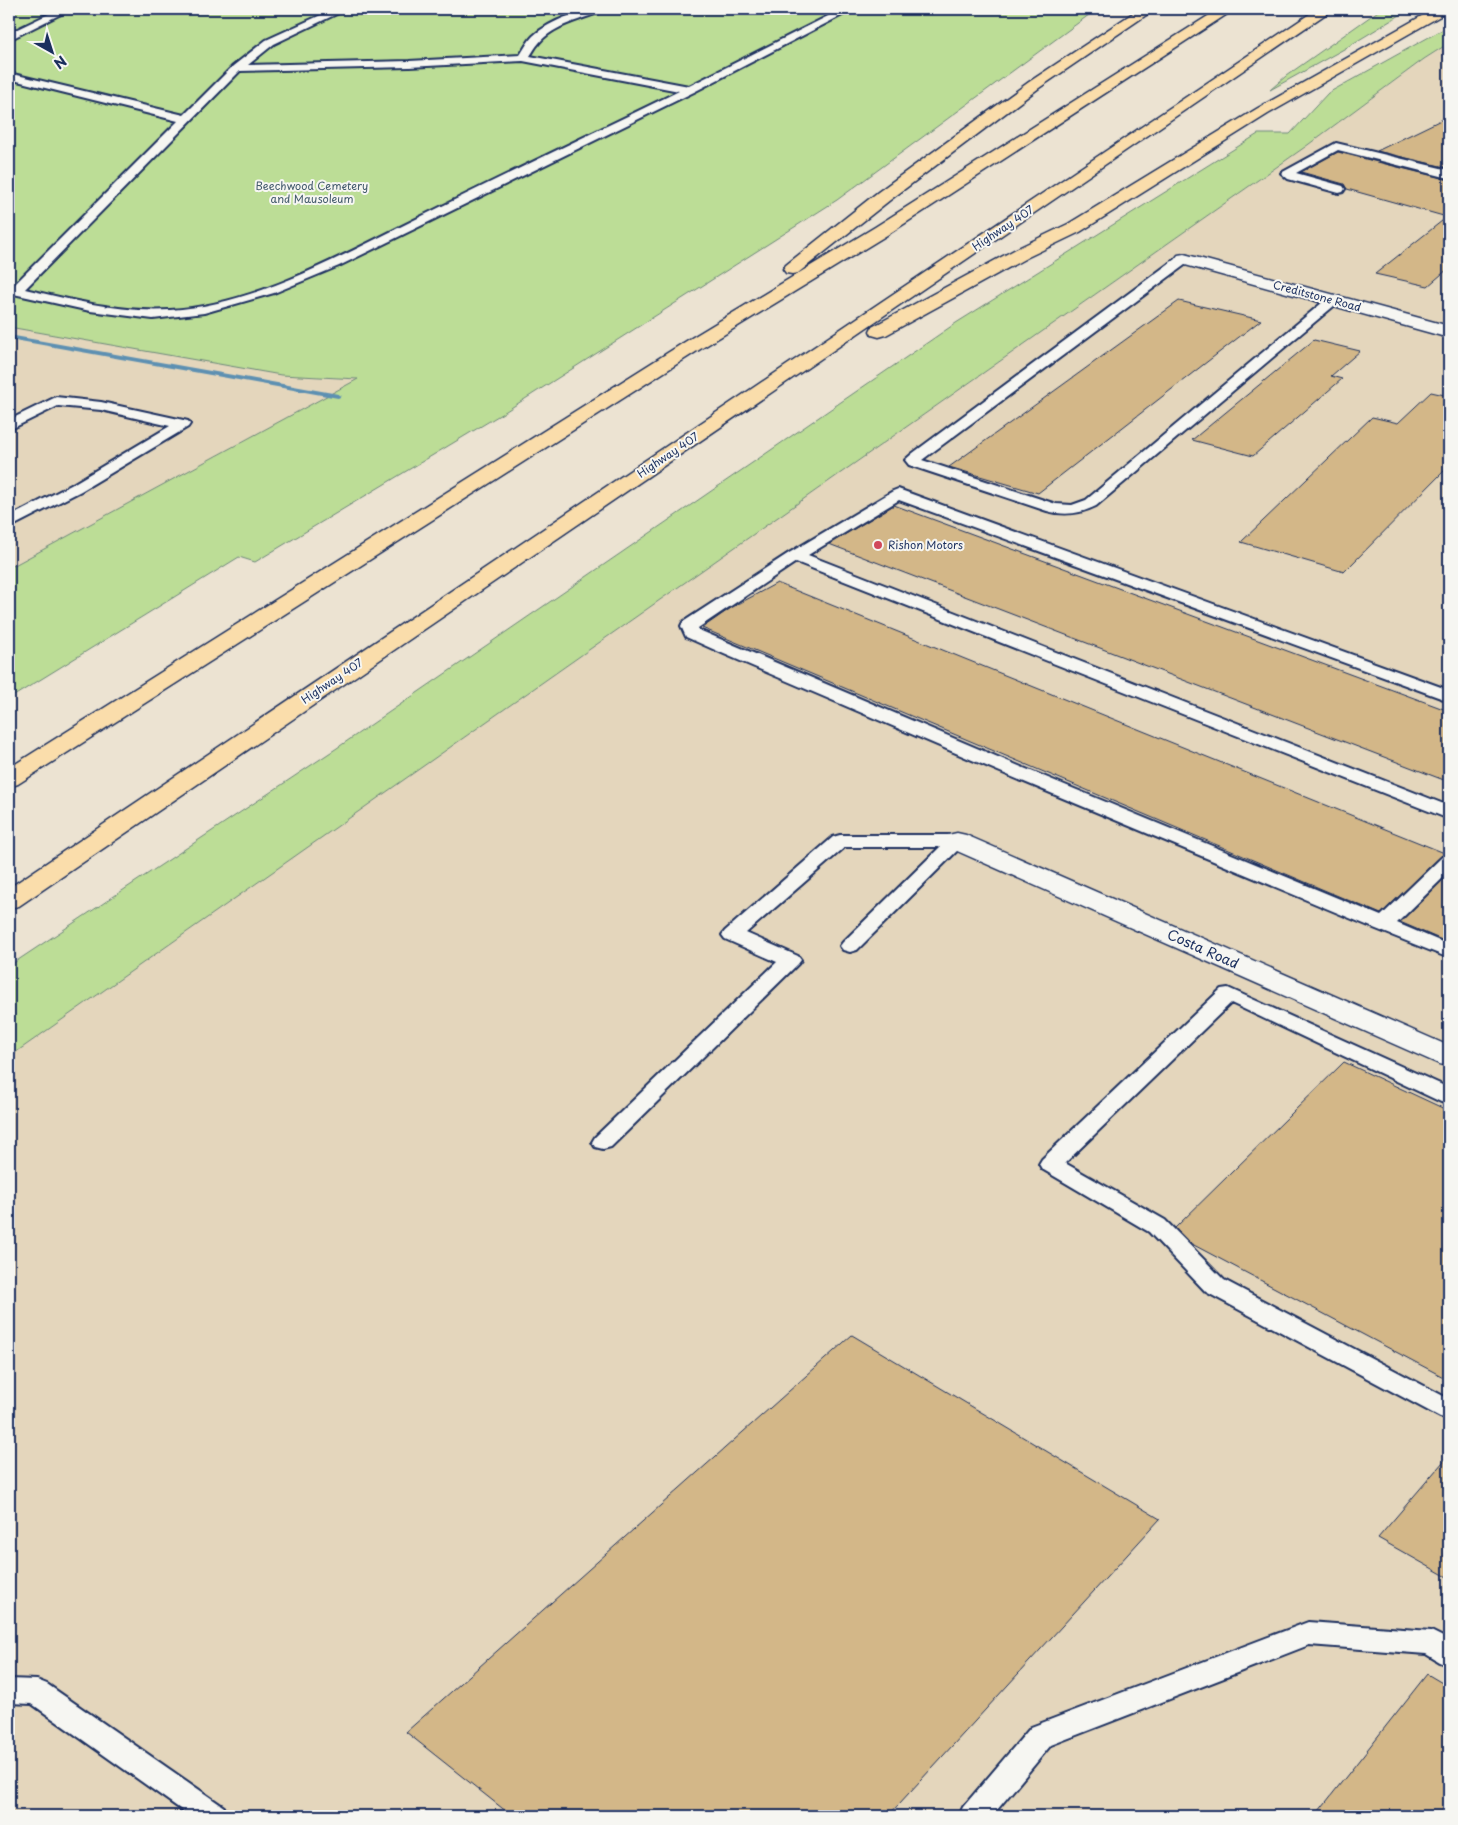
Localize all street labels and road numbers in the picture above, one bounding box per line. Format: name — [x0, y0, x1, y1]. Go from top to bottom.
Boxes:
street label: Highway 407 — [969, 201, 1037, 255]
street label: Creditstone Road — [1271, 276, 1363, 315]
street label: Highway 407 — [634, 428, 702, 482]
street label: Highway 407 — [298, 654, 366, 708]
street label: Costa Road — [1164, 923, 1242, 974]

